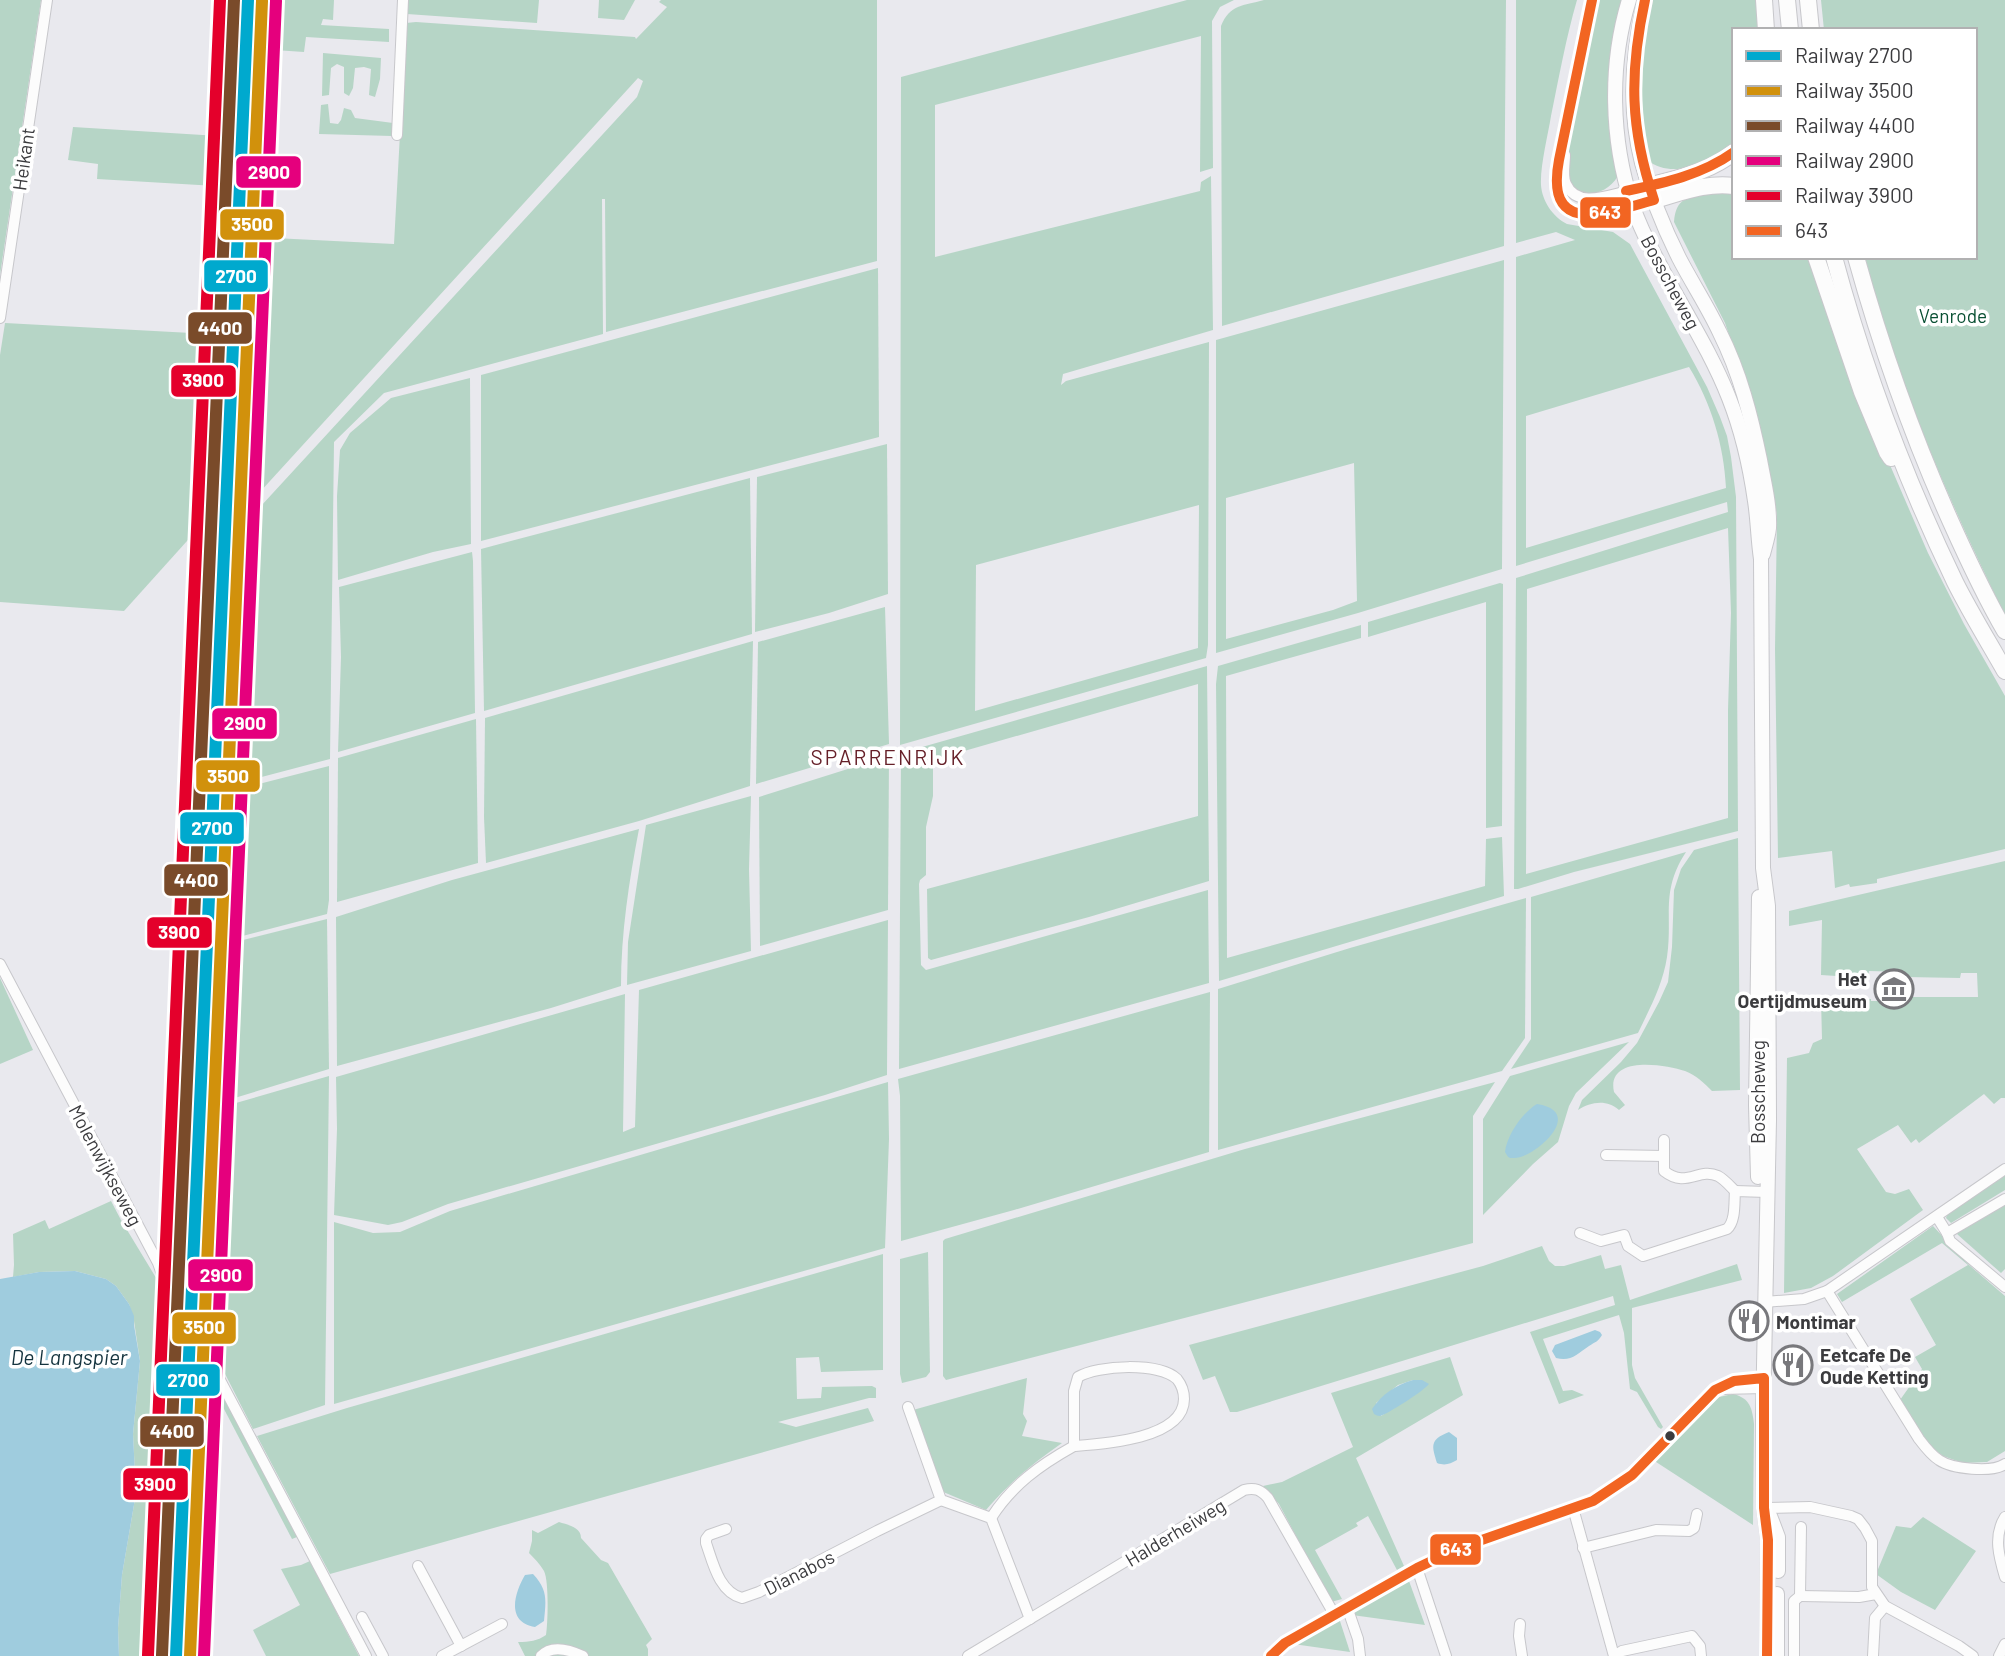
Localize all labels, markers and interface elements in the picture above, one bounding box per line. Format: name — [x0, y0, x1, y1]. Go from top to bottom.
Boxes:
legend — [1732, 28, 1977, 259]
text: Railway 2700 — [1795, 42, 1913, 67]
text: Railway 3500 — [1795, 77, 1914, 102]
text: Railway 4400 — [1795, 112, 1915, 137]
street label: Heikant — [7, 126, 39, 192]
text: Railway 2900 — [1795, 147, 1914, 172]
line badge: 2900 — [235, 155, 302, 189]
text: 2900 — [248, 160, 290, 183]
text: Railway 3900 — [1795, 182, 1914, 207]
line badge: 643 — [1579, 196, 1632, 229]
text: 643 — [1589, 200, 1621, 223]
line badge: 3500 — [219, 208, 285, 241]
text: 3500 — [231, 212, 273, 235]
text: 643 — [1795, 217, 1828, 242]
street label: Bosscheweg — [1636, 231, 1706, 333]
line badge: 2700 — [203, 259, 269, 293]
text: 2700 — [215, 264, 257, 287]
park label: Venrode — [1919, 304, 1987, 327]
line badge: 4400 — [187, 311, 253, 345]
text: 4400 — [198, 316, 242, 339]
line badge: 3900 — [170, 364, 237, 398]
text: 3900 — [182, 368, 224, 391]
line badge: 2900 — [211, 707, 278, 740]
text: 2900 — [224, 711, 266, 734]
district label: SPARRENRIJK — [811, 744, 965, 769]
line badge: 3500 — [195, 759, 261, 793]
text: 3500 — [207, 764, 249, 787]
line badge: 2700 — [179, 811, 245, 845]
text: 2700 — [191, 816, 233, 839]
line badge: 4400 — [163, 863, 229, 897]
text: 4400 — [174, 868, 218, 891]
line badge: 3900 — [146, 916, 213, 949]
text: 3900 — [158, 920, 200, 943]
place label: Het Oertijdmuseum — [1737, 967, 1867, 1012]
museum icon: Het Oertijdmuseum — [1873, 968, 1915, 1010]
street label: Bosscheweg — [1746, 1040, 1769, 1144]
street label: Molenwijkseweg — [64, 1101, 148, 1229]
line badge: 2900 — [187, 1258, 254, 1292]
text: 2900 — [200, 1263, 242, 1286]
restaurant icon: Montimar — [1728, 1300, 1770, 1342]
place label: Montimar — [1776, 1310, 1857, 1333]
line badge: 3500 — [171, 1311, 237, 1345]
text: 3500 — [183, 1315, 225, 1338]
place label: Eetcafe De Oude Ketting — [1820, 1343, 1929, 1388]
water label: De Langspier — [11, 1344, 128, 1369]
restaurant icon: Eetcafe De Oude Ketting — [1772, 1344, 1814, 1386]
line badge: 2700 — [155, 1363, 221, 1397]
text: 2700 — [167, 1368, 209, 1391]
line badge: 4400 — [139, 1415, 205, 1448]
text: 4400 — [150, 1419, 194, 1442]
unlabelled marker — [1663, 1429, 1677, 1443]
line badge: 3900 — [122, 1467, 189, 1501]
text: 3900 — [134, 1472, 176, 1495]
street label: Halderheiweg — [1121, 1493, 1229, 1571]
line badge: 643 — [1429, 1533, 1482, 1566]
text: 643 — [1440, 1537, 1472, 1560]
street label: Dianabos — [760, 1545, 838, 1599]

